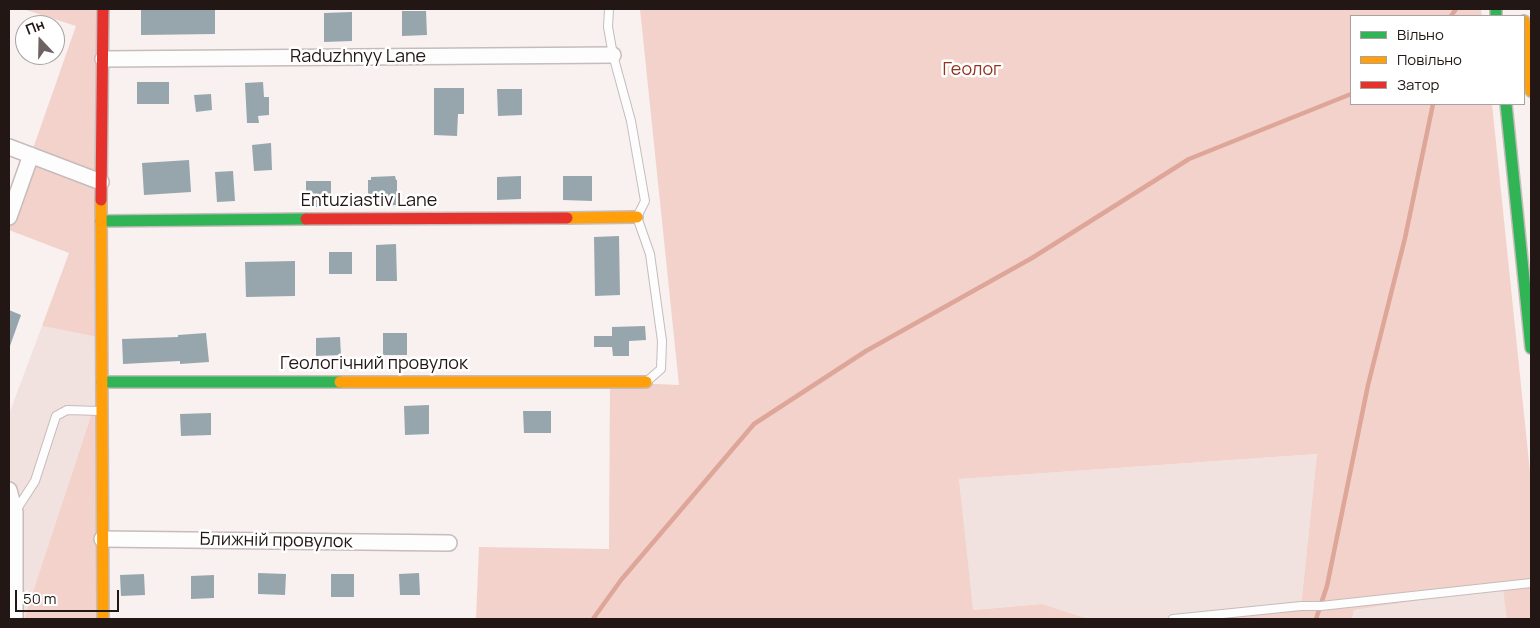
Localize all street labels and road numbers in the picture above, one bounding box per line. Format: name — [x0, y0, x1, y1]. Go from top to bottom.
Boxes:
street label: Raduzhnyy Lane — [290, 46, 426, 68]
street label: Entuziastiv Lane — [301, 190, 437, 212]
street label: Геологічний провулок — [280, 353, 468, 375]
street label: Ближній провулок — [199, 529, 353, 553]

